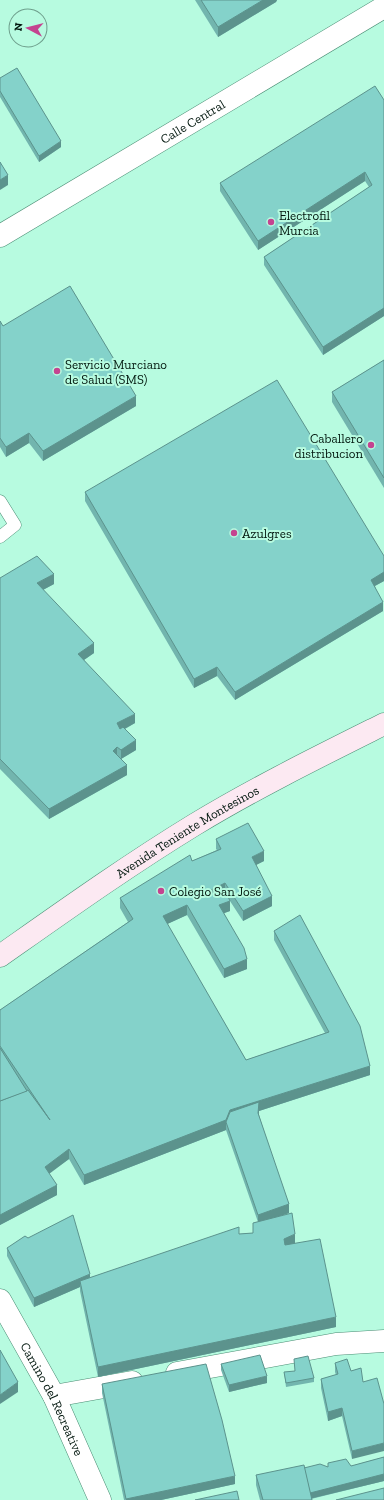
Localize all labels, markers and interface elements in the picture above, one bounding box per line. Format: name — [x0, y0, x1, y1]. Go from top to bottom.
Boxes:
north arrow — [8, 8, 48, 48]
text: N — [12, 21, 26, 32]
street label: Calle Central — [157, 96, 228, 146]
place label: Electrofil Murcia — [279, 208, 331, 238]
marker: Electrofil Murcia — [266, 217, 276, 227]
place label: Servicio Murciano de Salud (SMS) — [65, 357, 167, 387]
marker: Servicio Murciano de Salud (SMS) — [52, 366, 62, 376]
place label: Caballero distribucion — [295, 431, 364, 461]
marker: Caballero distribucion — [366, 440, 376, 450]
place label: Azulgres — [242, 526, 292, 541]
marker: Azulgres — [229, 528, 239, 538]
street label: Avenida Teniente Montesinos — [113, 782, 262, 881]
place label: Colegio San José — [169, 884, 261, 899]
marker: Colegio San José — [156, 886, 166, 896]
street label: Camino del Recreative — [18, 1339, 87, 1458]

